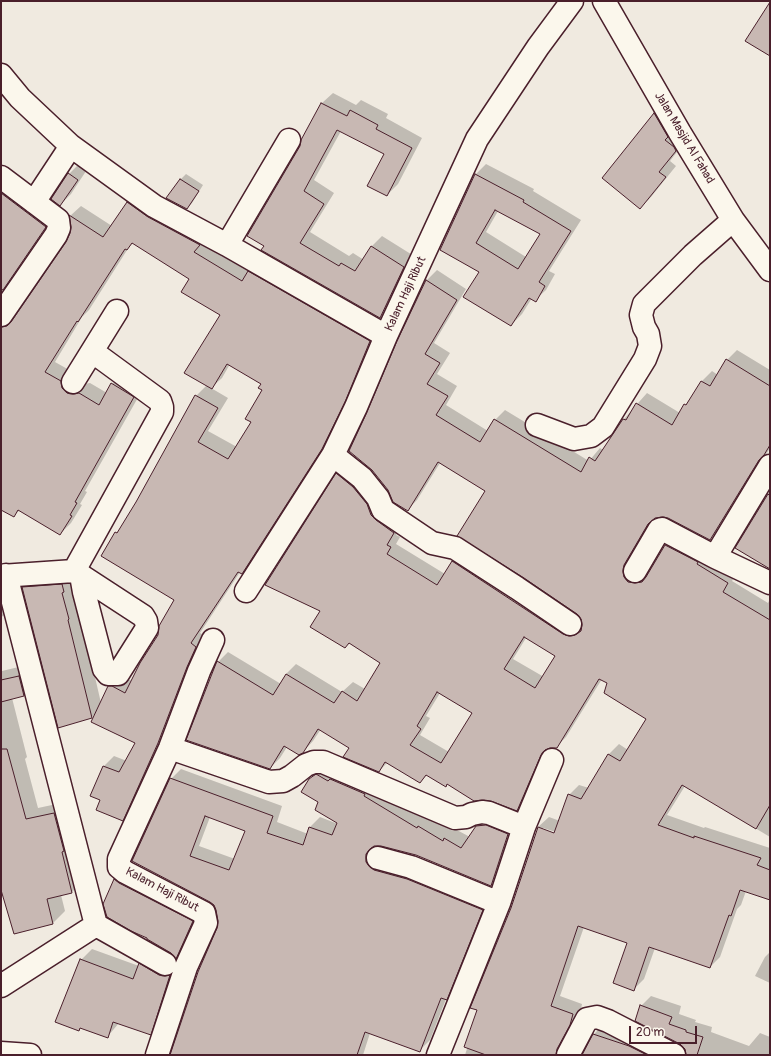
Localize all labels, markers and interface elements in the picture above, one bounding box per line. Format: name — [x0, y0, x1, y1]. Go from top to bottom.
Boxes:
street label: Jalan Masjid Al Fahad — [651, 90, 717, 186]
street label: Kalam Haji Ribut — [382, 254, 430, 334]
street label: Kalam Haji Ribut — [123, 865, 201, 915]
scale bar — [631, 1018, 699, 1044]
text: 20 m — [636, 1025, 664, 1040]

